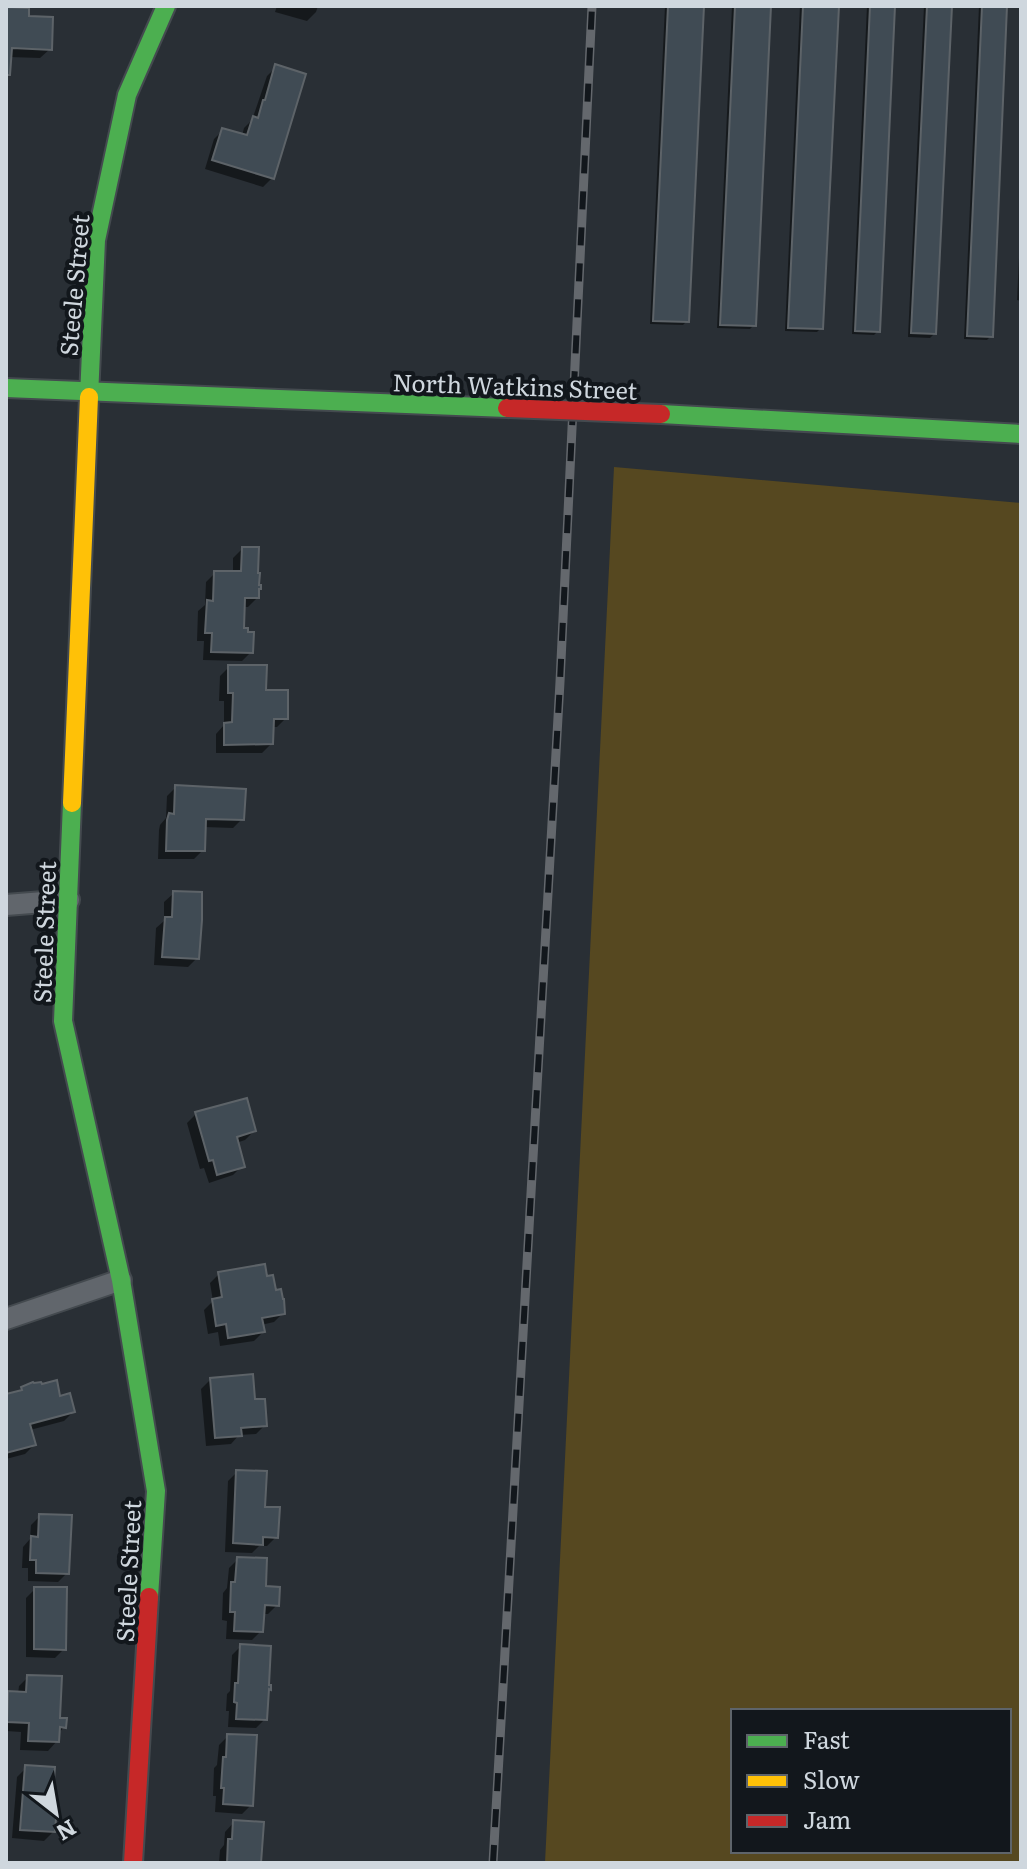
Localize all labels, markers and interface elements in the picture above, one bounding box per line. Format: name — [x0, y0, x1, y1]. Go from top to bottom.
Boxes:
street label: Steele Street — [49, 212, 97, 357]
street label: North Watkins Street — [392, 363, 638, 407]
street label: Steele Street — [23, 860, 63, 1004]
street label: Steele Street — [106, 1499, 148, 1643]
legend — [731, 1709, 1011, 1853]
text: Fast — [803, 1721, 850, 1756]
text: Slow — [803, 1761, 860, 1796]
north arrow — [16, 1773, 96, 1853]
text: Jam — [803, 1801, 851, 1836]
text: N — [51, 1813, 83, 1850]

